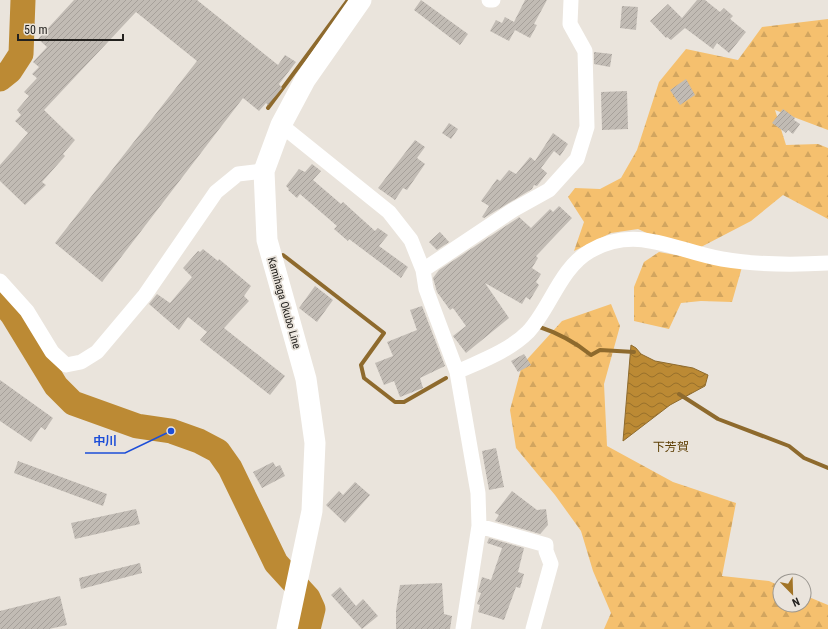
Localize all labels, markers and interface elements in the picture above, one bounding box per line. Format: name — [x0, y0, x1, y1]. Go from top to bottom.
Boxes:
scale bar — [18, 16, 123, 42]
text: 50 m — [24, 23, 48, 37]
street label: Kamihaga Okubo Line — [265, 256, 303, 350]
callout: 中川 — [85, 429, 125, 453]
text: 中川 — [93, 434, 117, 448]
district label: 下芳賀 — [653, 440, 689, 454]
north arrow — [772, 573, 812, 613]
text: N — [790, 594, 801, 609]

